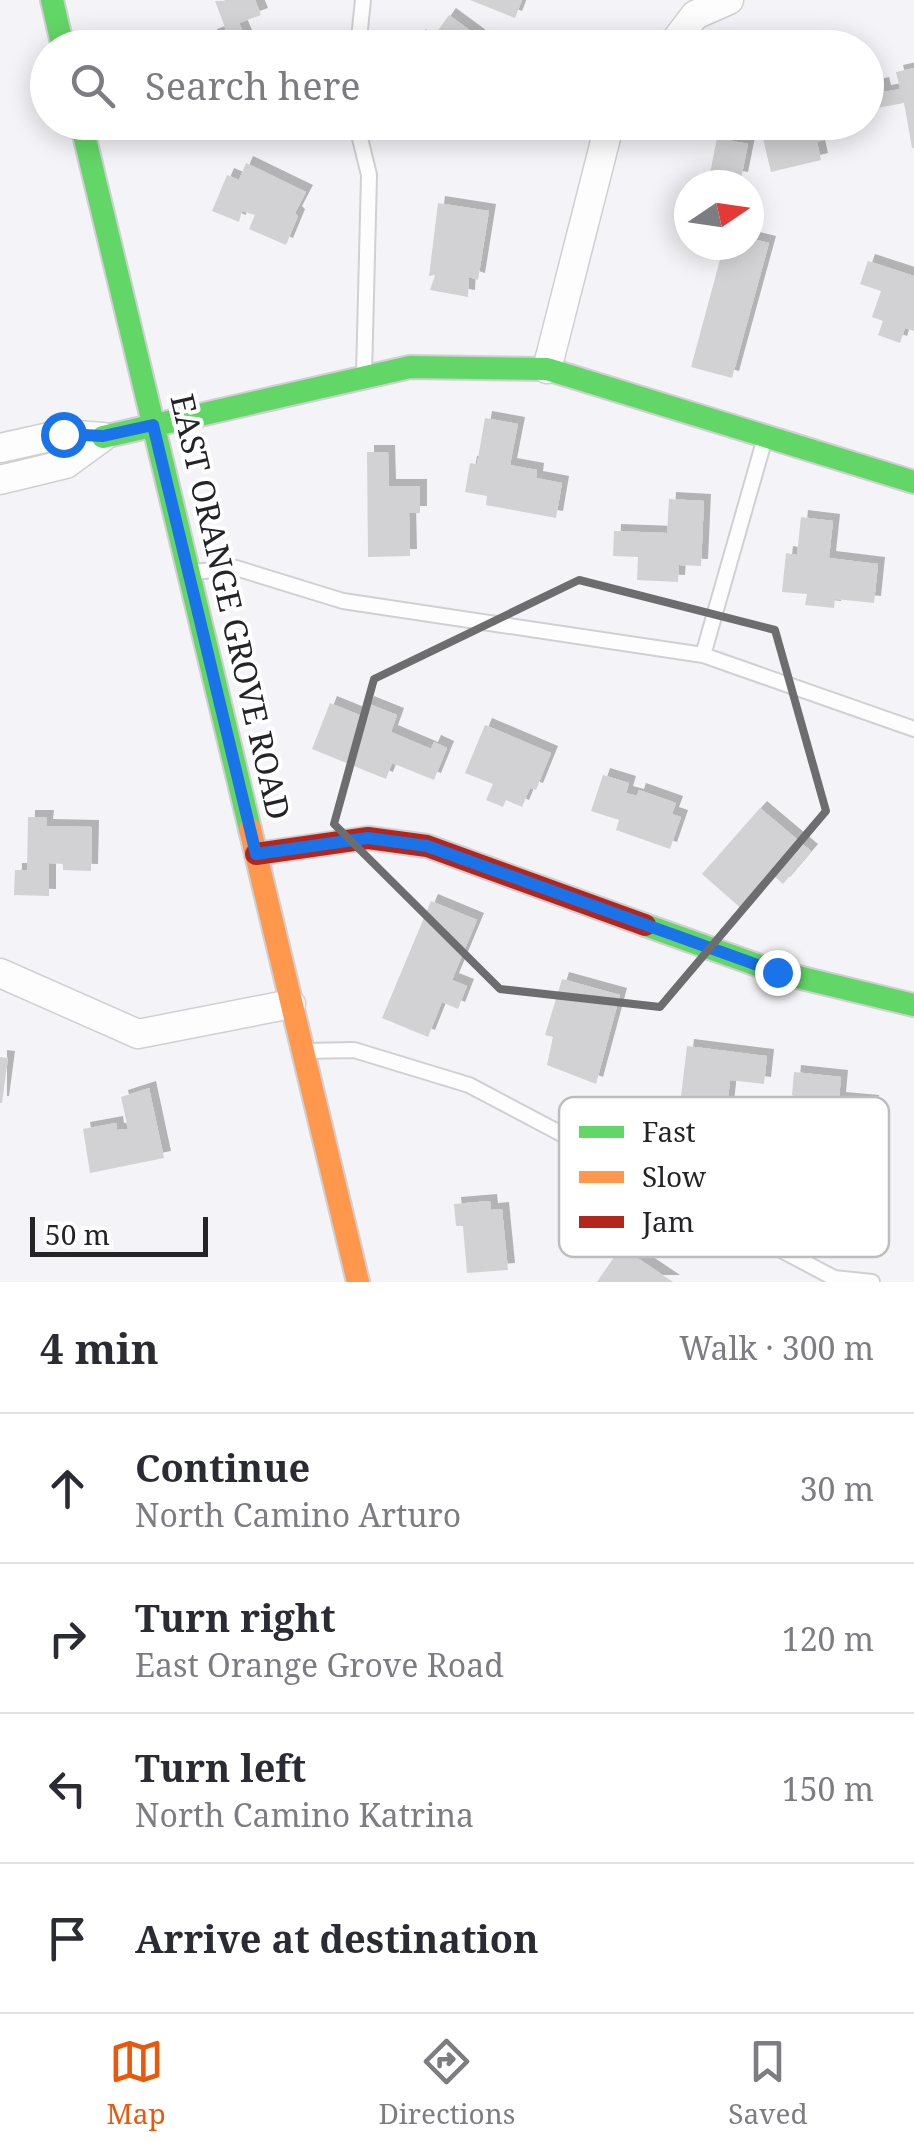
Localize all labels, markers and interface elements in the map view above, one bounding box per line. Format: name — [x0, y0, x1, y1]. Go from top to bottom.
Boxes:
search box — [30, 30, 884, 140]
icon: search — [65, 58, 120, 113]
text: Search here — [145, 59, 361, 111]
north arrow — [674, 170, 764, 260]
street label: EAST ORANGE GROVE ROAD — [162, 390, 301, 824]
route start — [41, 412, 87, 458]
route end — [755, 950, 801, 996]
legend — [559, 1097, 889, 1257]
text: Fast — [642, 1112, 696, 1150]
text: Slow — [642, 1157, 707, 1195]
text: Jam — [641, 1202, 694, 1240]
scale bar — [30, 1212, 208, 1256]
text: 50 m — [45, 1215, 110, 1253]
text: 4 min — [40, 1319, 159, 1376]
text: Walk · 300 m — [679, 1326, 874, 1369]
text: Continue — [135, 1441, 310, 1493]
icon: ahead — [40, 1461, 95, 1516]
text: 30 m — [800, 1467, 874, 1510]
text: North Camino Arturo — [135, 1493, 461, 1536]
text: Turn right — [135, 1591, 336, 1643]
icon: right — [40, 1611, 95, 1666]
text: 120 m — [782, 1617, 874, 1660]
text: East Orange Grove Road — [135, 1643, 504, 1686]
text: Turn left — [135, 1741, 306, 1793]
icon: left — [40, 1761, 95, 1816]
text: 150 m — [782, 1767, 874, 1810]
text: North Camino Katrina — [135, 1793, 474, 1836]
icon: arrive — [40, 1911, 95, 1966]
text: Arrive at destination — [135, 1912, 539, 1964]
tab: Map — [106, 2034, 166, 2132]
tab: Directions — [378, 2034, 515, 2132]
tab: Saved — [728, 2034, 808, 2132]

